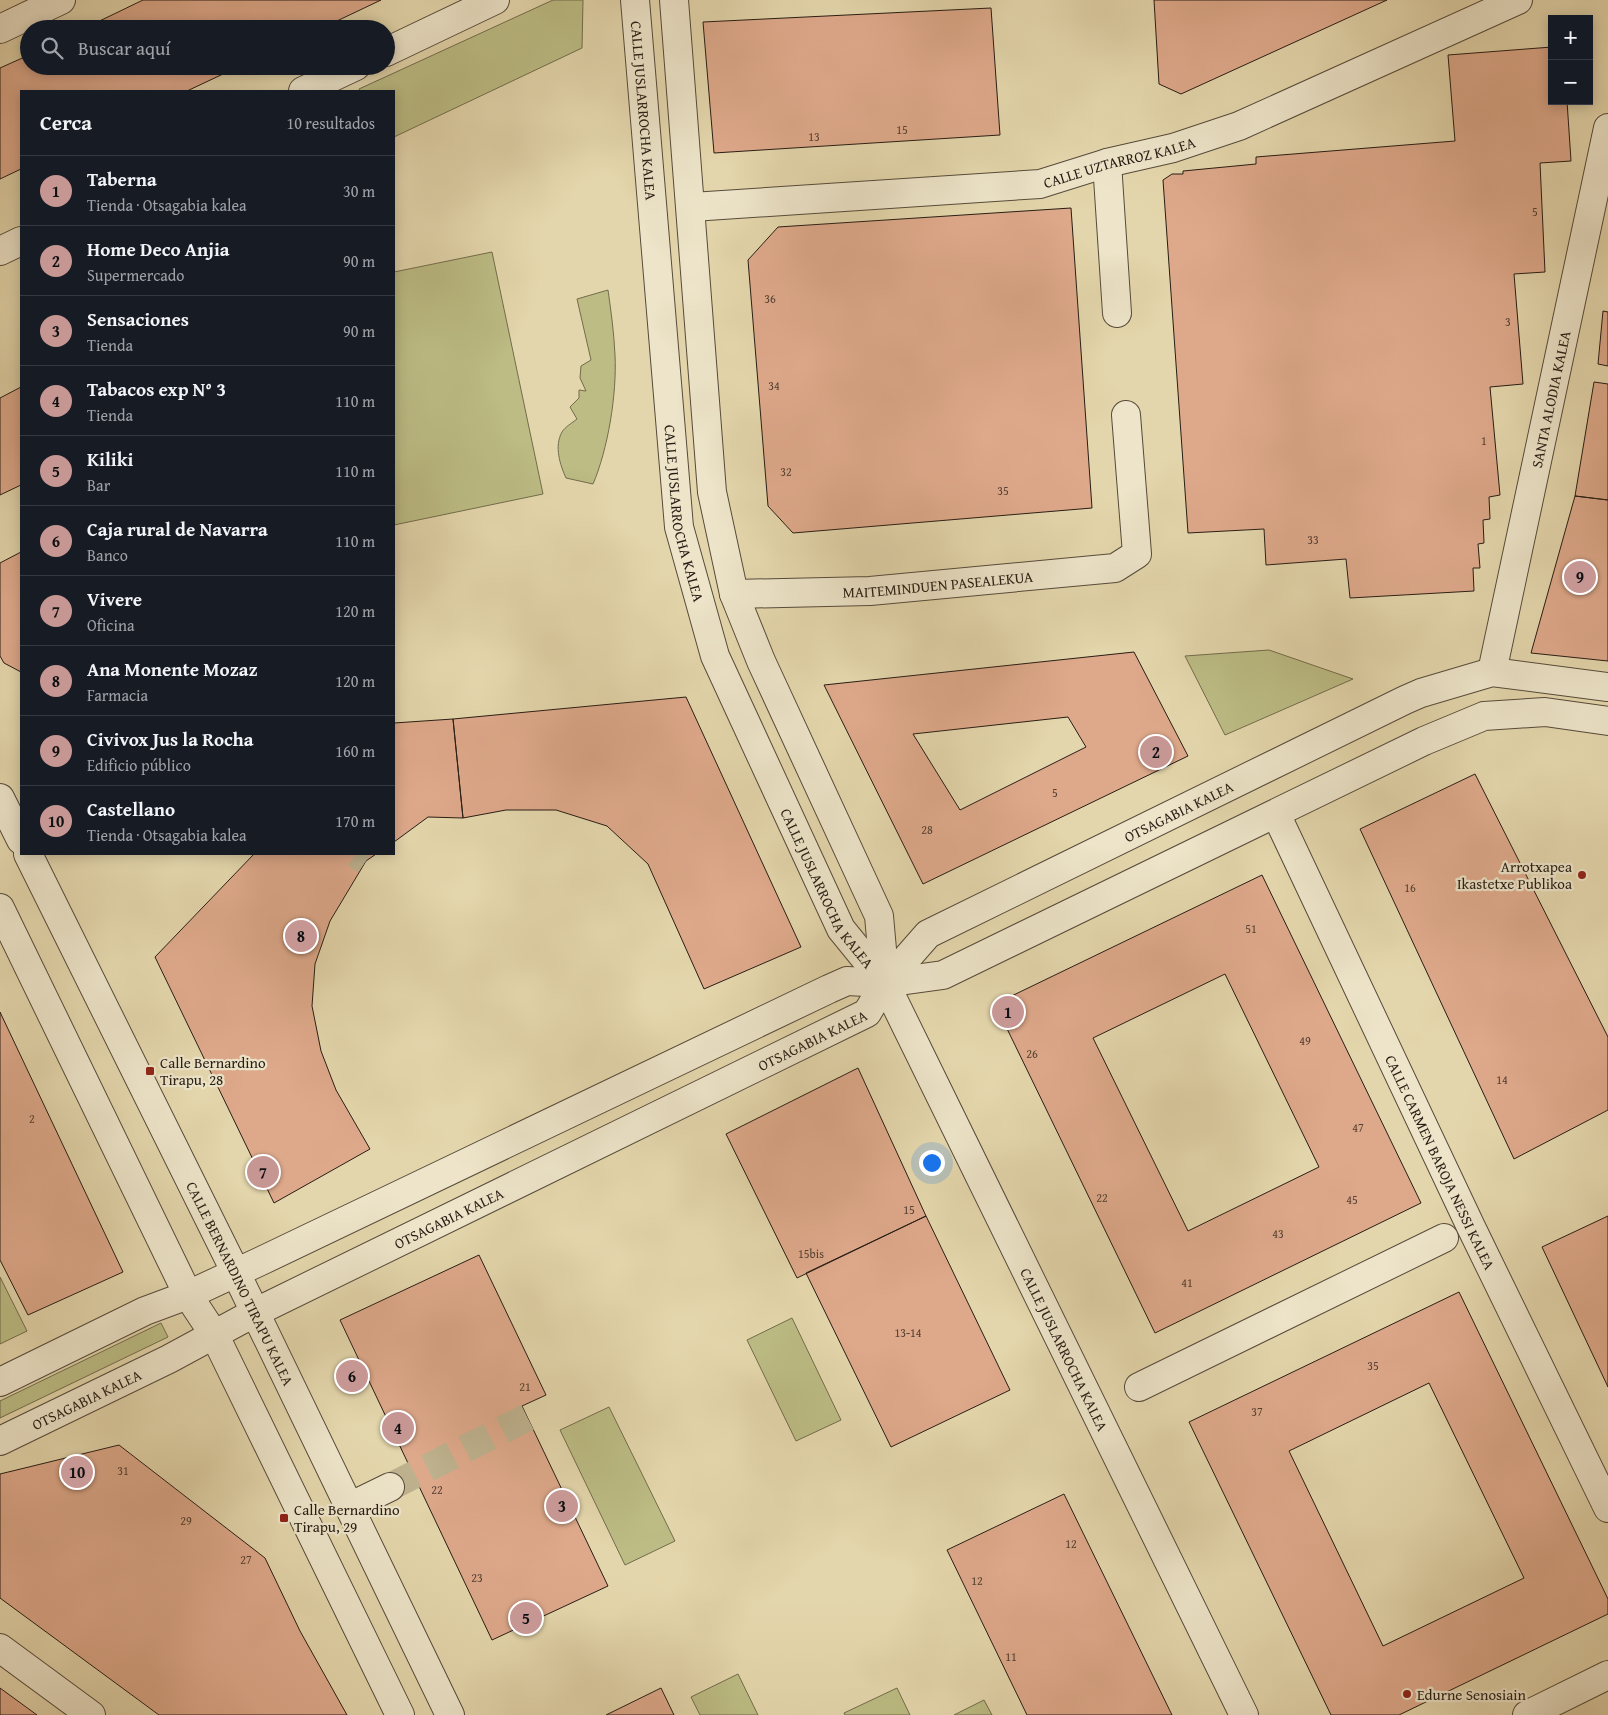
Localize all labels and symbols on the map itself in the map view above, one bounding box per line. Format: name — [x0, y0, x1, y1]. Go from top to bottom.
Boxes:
street label: CALLE JUSLARROCHA KALEA — [626, 20, 662, 201]
house number: 15 — [896, 121, 908, 138]
house number: 13 — [808, 128, 820, 145]
street label: CALLE UZTARROZ KALEA — [1041, 131, 1198, 193]
house number: 5 — [1532, 203, 1538, 220]
house number: 36 — [764, 290, 776, 307]
house number: 3 — [1505, 313, 1511, 330]
street label: SANTA ALODIA KALEA — [1525, 329, 1575, 470]
house number: 34 — [768, 377, 780, 394]
street label: CALLE JUSLARROCHA KALEA — [660, 424, 710, 604]
house number: 1 — [1481, 432, 1487, 449]
house number: 32 — [780, 463, 792, 480]
house number: 35 — [997, 482, 1009, 499]
house number: 33 — [1307, 531, 1319, 548]
pin: 9 — [1564, 558, 1596, 596]
street label: MAITEMINDUEN PASEALEKUA — [842, 565, 1034, 602]
pin: 2 — [1140, 733, 1172, 771]
street label: OTSAGABIA KALEA — [1120, 775, 1237, 847]
house number: 5 — [1052, 784, 1058, 801]
street label: CALLE JUSLARROCHA KALEA — [776, 804, 879, 972]
house number: 28 — [921, 821, 933, 838]
place label: Arrotxapea Ikastetxe Publikoa — [1457, 856, 1572, 894]
marker: Arrotxapea Ikastetxe Publikoa — [1576, 869, 1588, 881]
house number: 16 — [1404, 879, 1416, 896]
pin: 8 — [285, 917, 317, 955]
house number: 51 — [1245, 920, 1257, 937]
pin: 1 — [992, 993, 1024, 1031]
street label: OTSAGABIA KALEA — [754, 1004, 870, 1075]
house number: 49 — [1299, 1032, 1311, 1049]
house number: 26 — [1026, 1045, 1038, 1062]
street label: CALLE CARMEN BAROJA NESSI KALEA — [1381, 1051, 1501, 1273]
place label: Calle Bernardino Tirapu, 28 — [160, 1052, 266, 1090]
marker: Calle Bernardino Tirapu, 28 — [144, 1065, 156, 1077]
house number: 14 — [1496, 1071, 1508, 1088]
house number: 2 — [29, 1110, 35, 1127]
house number: 47 — [1352, 1119, 1364, 1136]
your location — [919, 1150, 945, 1176]
pin: 7 — [247, 1153, 279, 1191]
street label: CALLE BERNARDINO TIRAPU KALEA — [182, 1178, 299, 1389]
street label: OTSAGABIA KALEA — [390, 1182, 507, 1253]
house number: 22 — [1096, 1189, 1108, 1206]
house number: 45 — [1346, 1191, 1358, 1208]
house number: 15 — [903, 1201, 915, 1218]
house number: 43 — [1272, 1225, 1284, 1242]
house number: 15bis — [798, 1245, 824, 1262]
street label: CALLE JUSLARROCHA KALEA — [1016, 1264, 1114, 1435]
house number: 41 — [1181, 1274, 1193, 1291]
house number: 13-14 — [894, 1324, 922, 1341]
pin: 6 — [336, 1357, 368, 1395]
house number: 35 — [1367, 1357, 1379, 1374]
street label: OTSAGABIA KALEA — [28, 1364, 145, 1435]
house number: 21 — [519, 1378, 531, 1395]
house number: 37 — [1251, 1403, 1263, 1420]
pin: 4 — [382, 1409, 414, 1447]
pin: 10 — [61, 1453, 93, 1491]
house number: 31 — [117, 1462, 129, 1479]
house number: 22 — [431, 1481, 443, 1498]
pin: 3 — [546, 1487, 578, 1525]
place label: Calle Bernardino Tirapu, 29 — [294, 1499, 400, 1537]
house number: 29 — [180, 1512, 192, 1529]
marker: Calle Bernardino Tirapu, 29 — [278, 1512, 290, 1524]
house number: 12 — [1065, 1535, 1077, 1552]
house number: 27 — [240, 1551, 252, 1568]
house number: 23 — [471, 1569, 483, 1586]
house number: 12 — [971, 1572, 983, 1589]
pin: 5 — [510, 1599, 542, 1637]
house number: 11 — [1005, 1648, 1017, 1665]
place label: Edurne Senosiain — [1417, 1684, 1527, 1705]
marker: Edurne Senosiain — [1401, 1688, 1413, 1700]

